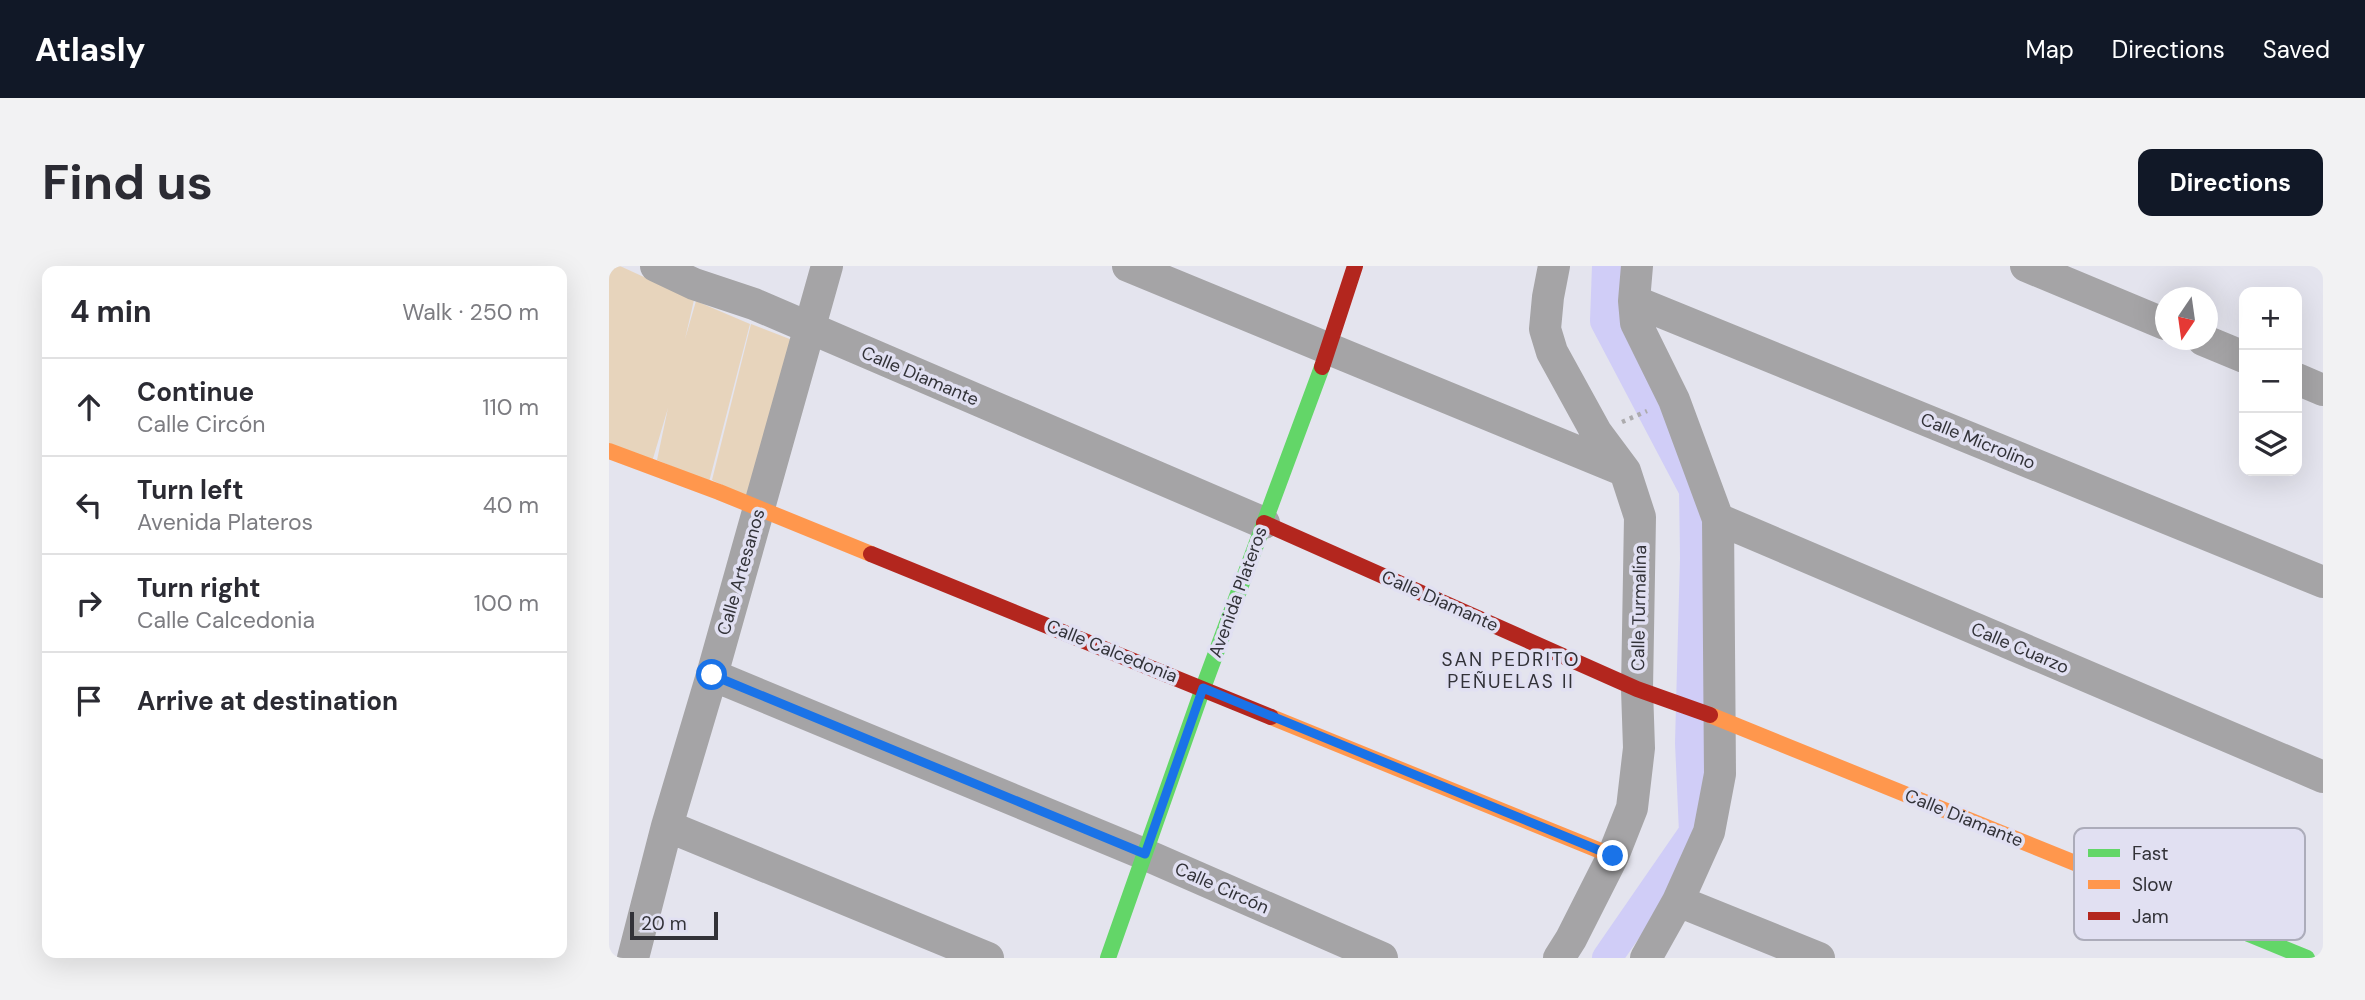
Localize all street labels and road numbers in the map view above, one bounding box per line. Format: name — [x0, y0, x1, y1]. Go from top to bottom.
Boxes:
street label: Calle Diamante — [858, 340, 982, 412]
street label: Calle Microlino — [1917, 407, 2039, 475]
street label: Calle Artesanos — [712, 506, 770, 638]
street label: Avenida Plateros — [1203, 523, 1273, 661]
street label: Calle Turmalina — [1626, 545, 1652, 671]
street label: Calle Diamante — [1378, 565, 1502, 637]
street label: Calle Calcedonia — [1043, 614, 1181, 688]
street label: Calle Cuarzo — [1967, 617, 2073, 679]
street label: Calle Diamante — [1901, 783, 2027, 853]
street label: Calle Circón — [1171, 857, 1273, 919]

